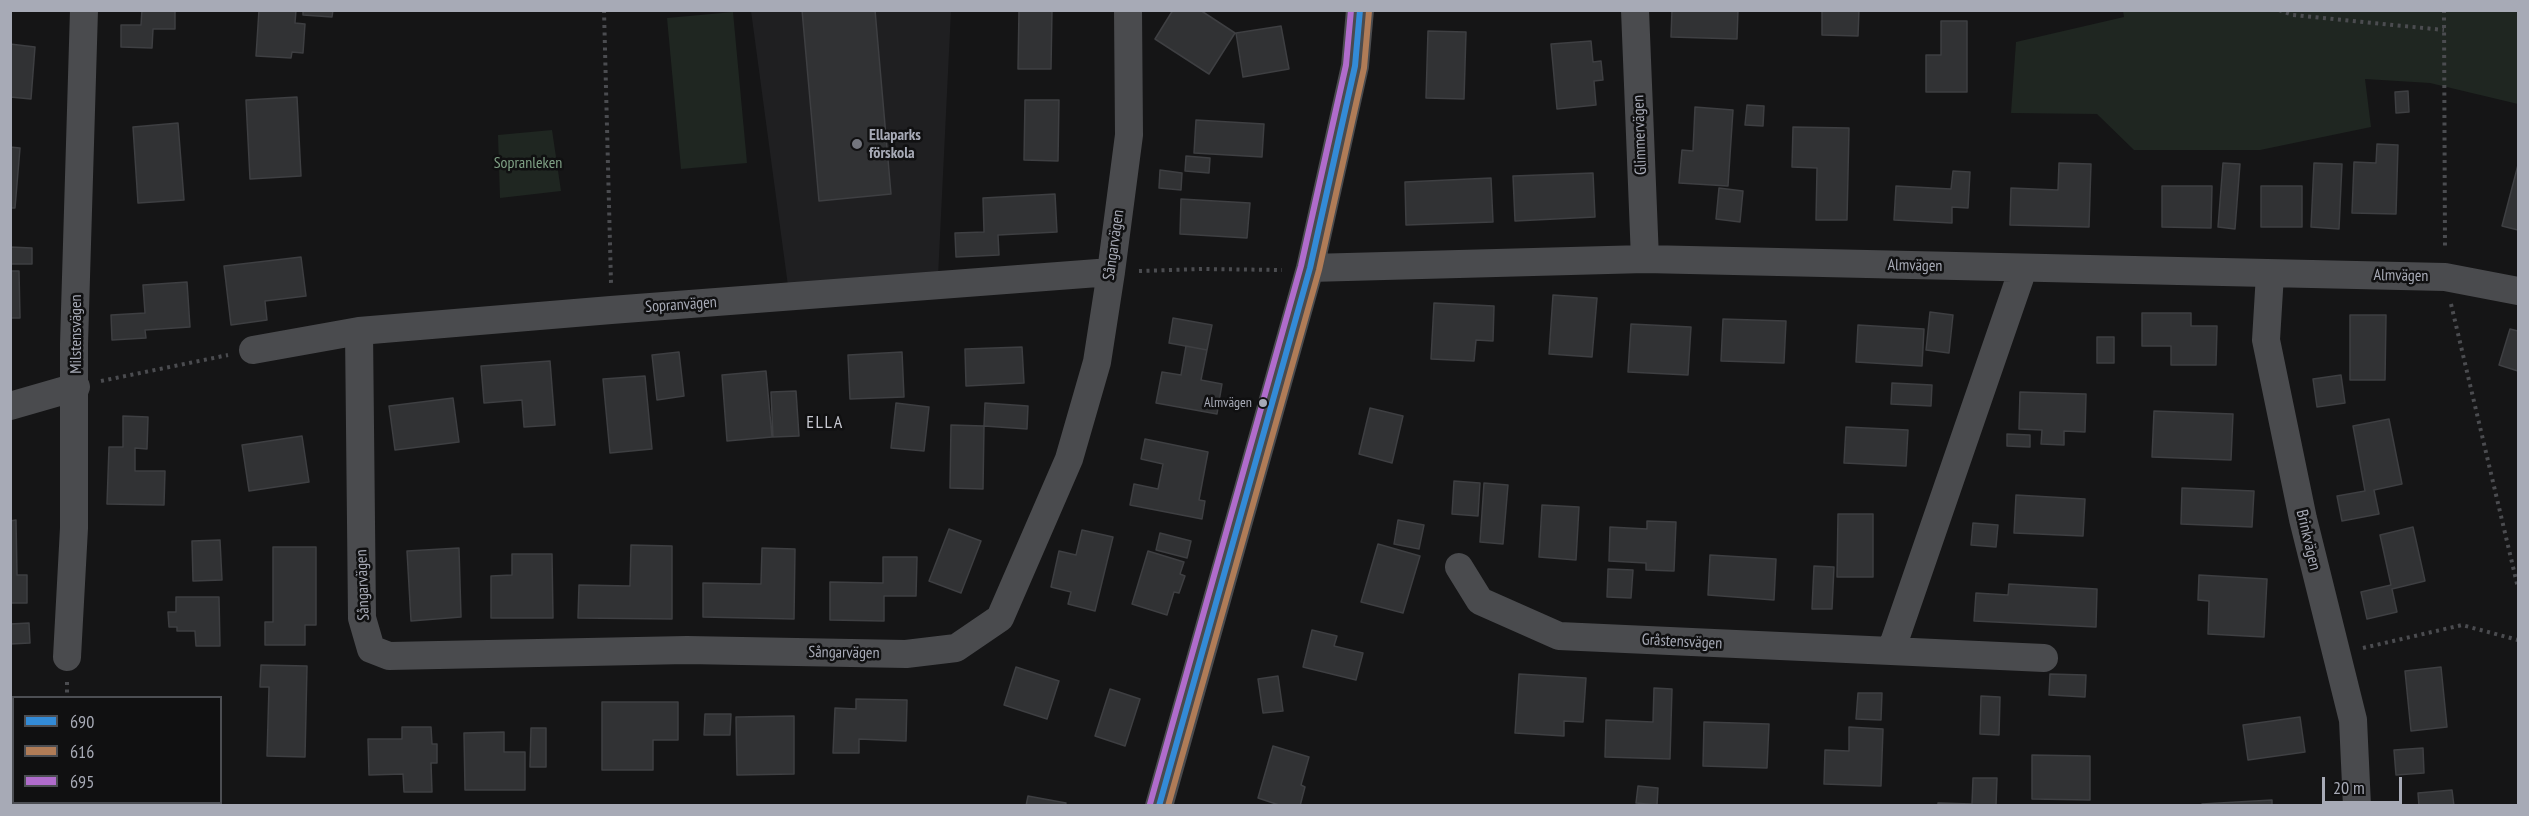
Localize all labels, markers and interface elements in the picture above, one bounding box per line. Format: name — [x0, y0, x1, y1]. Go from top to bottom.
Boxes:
street label: Glimmervägen — [1629, 95, 1651, 175]
place label: Ellaparks förskola — [869, 125, 921, 163]
marker: Ellaparks förskola — [850, 137, 864, 151]
park label: Sopranleken — [494, 153, 562, 173]
street label: Sångarvägen — [1100, 208, 1128, 282]
street label: Almvägen — [1887, 256, 1943, 276]
street label: Almvägen — [2373, 266, 2429, 286]
street label: Sopranvägen — [645, 293, 717, 317]
street label: Milstensvägen — [66, 294, 86, 374]
place label: Almvägen — [1204, 395, 1252, 411]
marker: Almvägen — [1257, 397, 1269, 409]
district label: ELLA — [806, 412, 844, 434]
street label: Brinkvägen — [2292, 508, 2324, 572]
street label: Sångarvägen — [352, 549, 374, 621]
street label: Gråstensvägen — [1641, 630, 1723, 654]
street label: Sångarvägen — [808, 643, 880, 663]
legend — [12, 696, 222, 804]
text: 690 — [70, 710, 94, 733]
text: 616 — [70, 740, 94, 763]
scale bar — [2325, 765, 2404, 803]
text: 695 — [70, 770, 94, 793]
text: 20 m — [2333, 776, 2365, 799]

